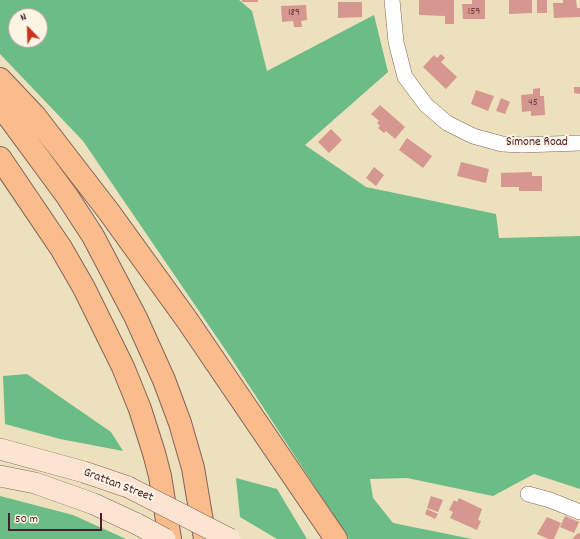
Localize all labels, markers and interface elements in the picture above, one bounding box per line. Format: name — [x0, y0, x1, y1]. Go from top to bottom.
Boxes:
house number: 159 — [468, 5, 480, 19]
house number: 189 — [288, 6, 300, 20]
north arrow — [8, 8, 48, 48]
text: N — [18, 9, 29, 26]
house number: 45 — [528, 96, 538, 110]
street label: Simone Road — [506, 135, 568, 151]
street label: Grattan Street — [81, 466, 155, 506]
scale bar — [10, 505, 104, 531]
text: 50 m — [15, 511, 38, 528]

